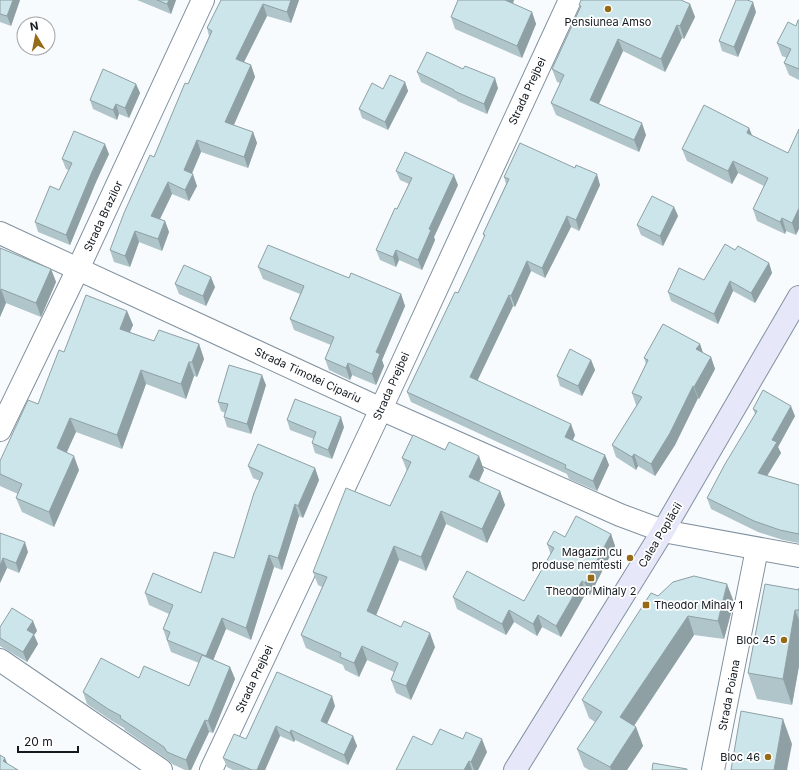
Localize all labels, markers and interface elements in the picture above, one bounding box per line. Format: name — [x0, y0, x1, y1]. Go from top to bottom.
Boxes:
marker: Pensiunea Amso — [603, 4, 613, 14]
place label: Pensiunea Amso — [565, 15, 652, 29]
north arrow — [16, 16, 56, 56]
text: N — [29, 19, 40, 34]
street label: Strada Prejbei — [505, 55, 549, 127]
street label: Strada Brazilor — [80, 178, 126, 254]
street label: Strada Timotei Cipariu — [253, 344, 363, 406]
street label: Strada Prejbei — [370, 350, 412, 422]
street label: Calea Poplăcii — [635, 500, 685, 570]
place label: Magazin cu produse nemtesti — [532, 545, 622, 572]
marker: Magazin cu produse nemtesti — [625, 553, 635, 563]
marker: Theodor Mihaly 2 — [586, 573, 596, 583]
place label: Theodor Mihaly 2 — [545, 584, 637, 598]
place label: Theodor Mihaly 1 — [654, 598, 743, 612]
marker: Theodor Mihaly 1 — [641, 600, 651, 610]
place label: Bloc 45 — [736, 633, 776, 647]
marker: Bloc 45 — [779, 635, 789, 645]
street label: Strada Prejbei — [232, 643, 276, 715]
street label: Strada Poiana — [715, 658, 743, 732]
scale bar — [18, 728, 78, 754]
text: 20 m — [24, 734, 53, 749]
place label: Bloc 46 — [720, 750, 760, 764]
marker: Bloc 46 — [763, 752, 773, 762]

